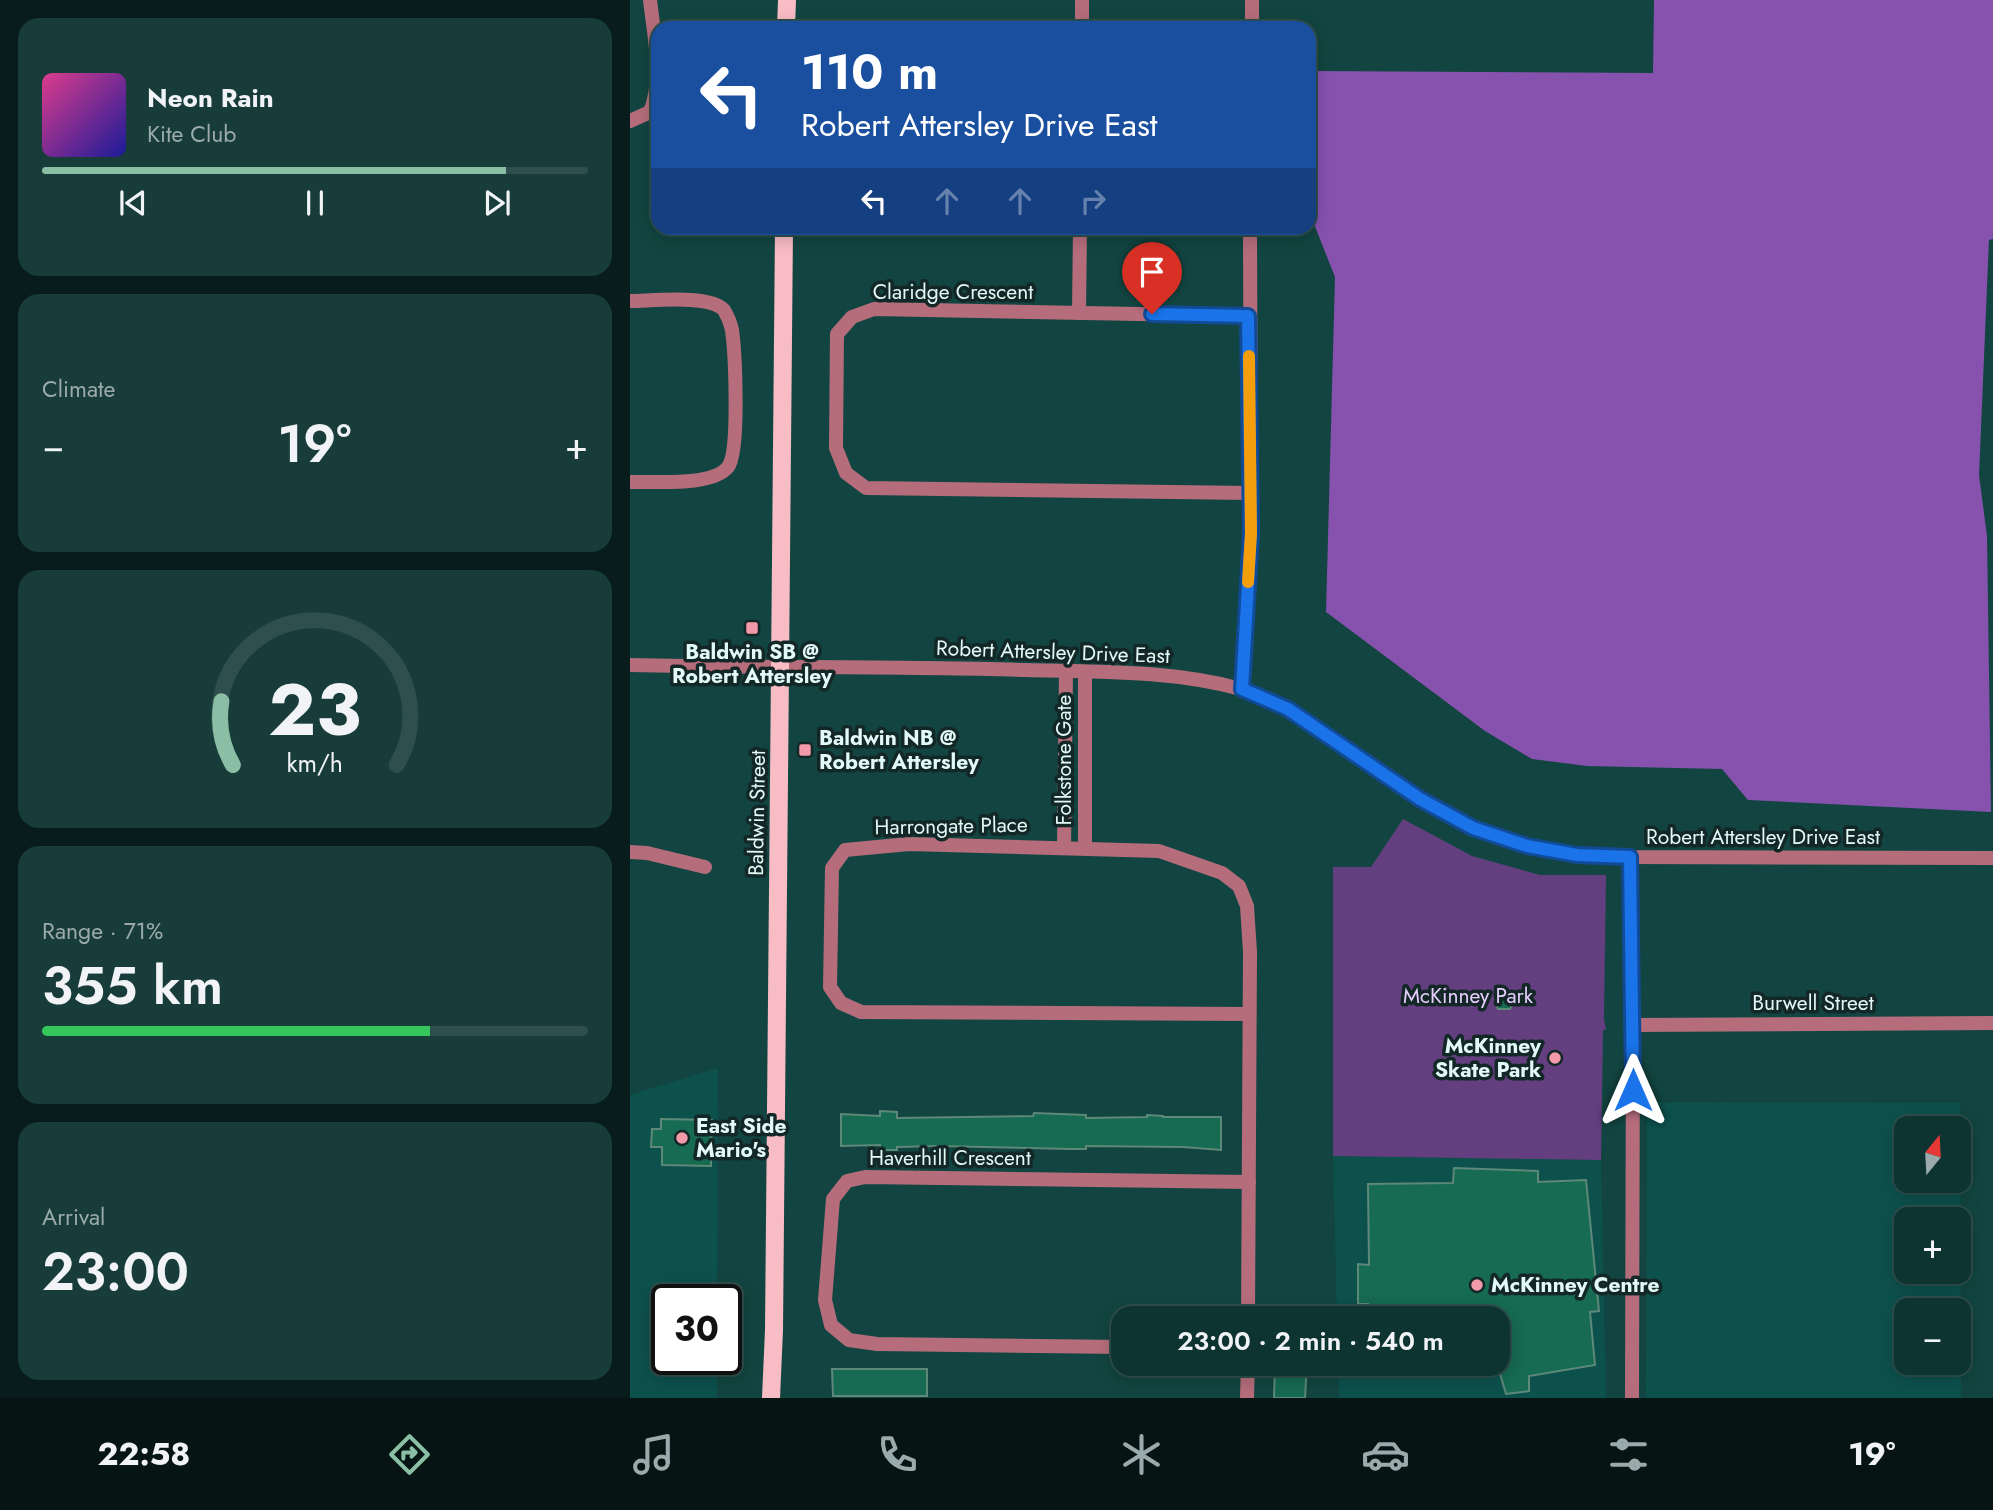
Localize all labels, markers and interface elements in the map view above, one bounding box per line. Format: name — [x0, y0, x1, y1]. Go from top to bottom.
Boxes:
text: 110 m — [801, 37, 938, 107]
icon: left — [686, 49, 777, 140]
text: Neon Rain — [147, 79, 274, 117]
text: Robert Attersley Drive East — [801, 102, 1158, 148]
text: Kite Club — [147, 117, 236, 151]
icon: left — [855, 182, 893, 220]
icon: ahead — [928, 182, 966, 220]
icon: ahead — [1001, 182, 1039, 220]
icon: right — [1074, 182, 1112, 220]
icon: previous — [114, 184, 152, 222]
icon: pause — [296, 184, 334, 222]
icon: next — [478, 184, 516, 222]
pin — [1122, 242, 1182, 314]
icon: arrive — [1133, 253, 1171, 291]
street label: Claridge Crescent — [873, 277, 1033, 307]
text: Climate — [42, 372, 115, 406]
text: 19° — [278, 406, 352, 482]
text: − — [42, 418, 64, 473]
text: + — [565, 418, 588, 473]
marker: Baldwin SB @ Robert Attersley — [744, 620, 760, 636]
street label: Robert Attersley Drive East — [936, 633, 1170, 671]
place label: Baldwin SB @ Robert Attersley — [672, 637, 833, 691]
text: 23 — [269, 657, 361, 762]
street label: Folkstone Gate — [1049, 694, 1079, 825]
place label: Baldwin NB @ Robert Attersley — [819, 723, 980, 777]
marker: Baldwin NB @ Robert Attersley — [797, 742, 813, 758]
text: km/h — [287, 745, 343, 781]
street label: Baldwin Street — [741, 750, 773, 876]
street label: Harrongate Place — [874, 810, 1028, 842]
street label: Robert Attersley Drive East — [1646, 822, 1880, 852]
text: Range · 71% — [42, 914, 163, 948]
text: 355 km — [42, 948, 223, 1024]
park label: McKinney Park — [1403, 981, 1534, 1011]
street label: Burwell Street — [1752, 988, 1874, 1018]
place label: McKinney Skate Park — [1435, 1031, 1542, 1085]
marker: McKinney Skate Park — [1547, 1050, 1563, 1066]
position arrow — [1596, 1053, 1670, 1127]
place label: East Side Mario's — [696, 1111, 786, 1165]
north arrow — [1894, 1116, 1970, 1194]
map controls — [1894, 1116, 1971, 1375]
marker: East Side Mario's — [674, 1130, 690, 1146]
street label: Haverhill Crescent — [869, 1143, 1031, 1173]
text: Arrival — [42, 1200, 105, 1234]
button: + — [1894, 1207, 1971, 1284]
text: 23:00 — [42, 1234, 189, 1310]
place label: McKinney Centre — [1491, 1270, 1660, 1300]
marker: McKinney Centre — [1469, 1277, 1485, 1293]
speed limit sign: 30 — [651, 1284, 742, 1375]
button: − — [1894, 1298, 1971, 1375]
text: 23:00 · 2 min · 540 m — [1177, 1322, 1444, 1360]
icon: directions — [385, 1430, 434, 1479]
icon: music — [629, 1430, 678, 1479]
icon: phone — [873, 1430, 922, 1479]
icon: climate — [1117, 1430, 1166, 1479]
icon: car — [1361, 1430, 1410, 1479]
icon: filters — [1604, 1430, 1653, 1479]
text: 22:58 — [97, 1431, 190, 1477]
text: 19° — [1848, 1431, 1896, 1477]

